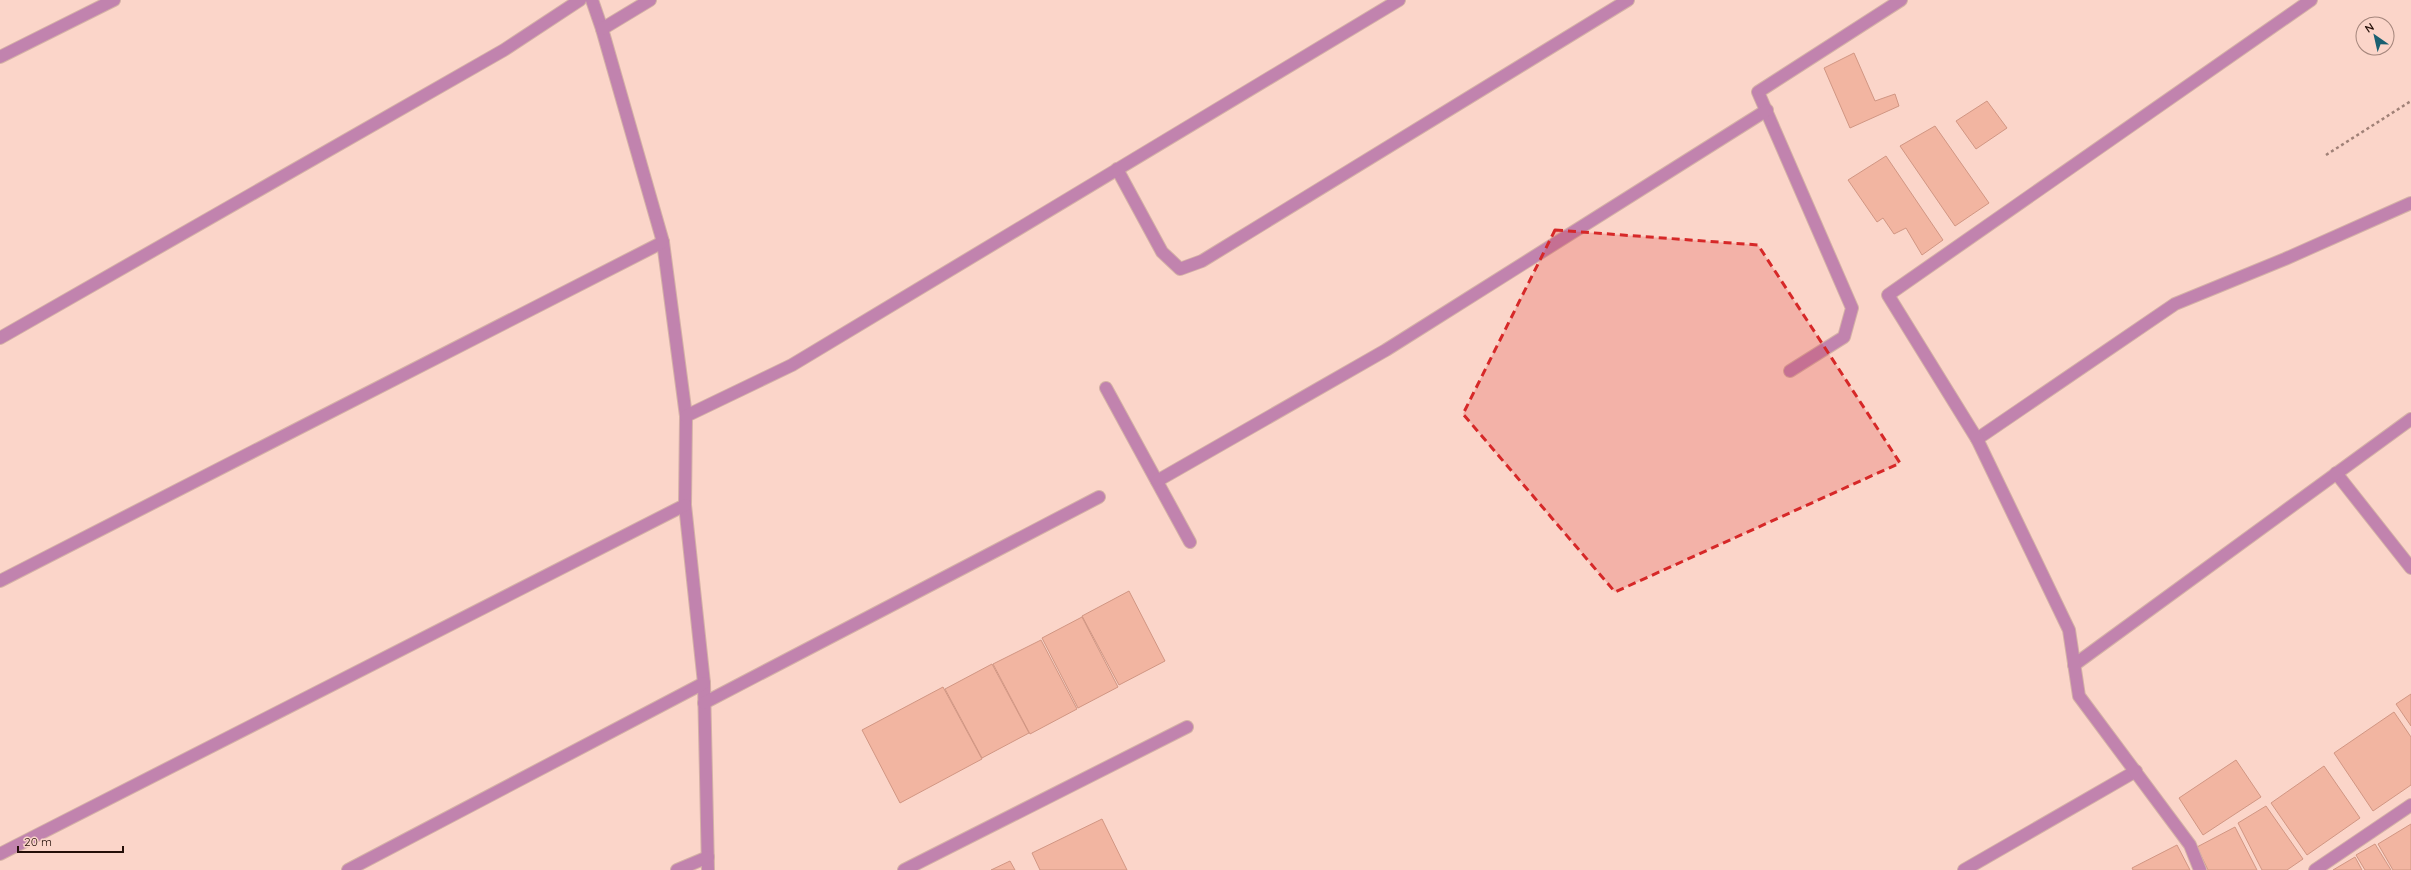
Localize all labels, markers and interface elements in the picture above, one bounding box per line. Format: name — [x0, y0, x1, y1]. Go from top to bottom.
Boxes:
north arrow — [2355, 16, 2395, 56]
text: N — [2362, 20, 2377, 36]
scale bar — [18, 828, 123, 854]
text: 20 m — [24, 834, 52, 849]

